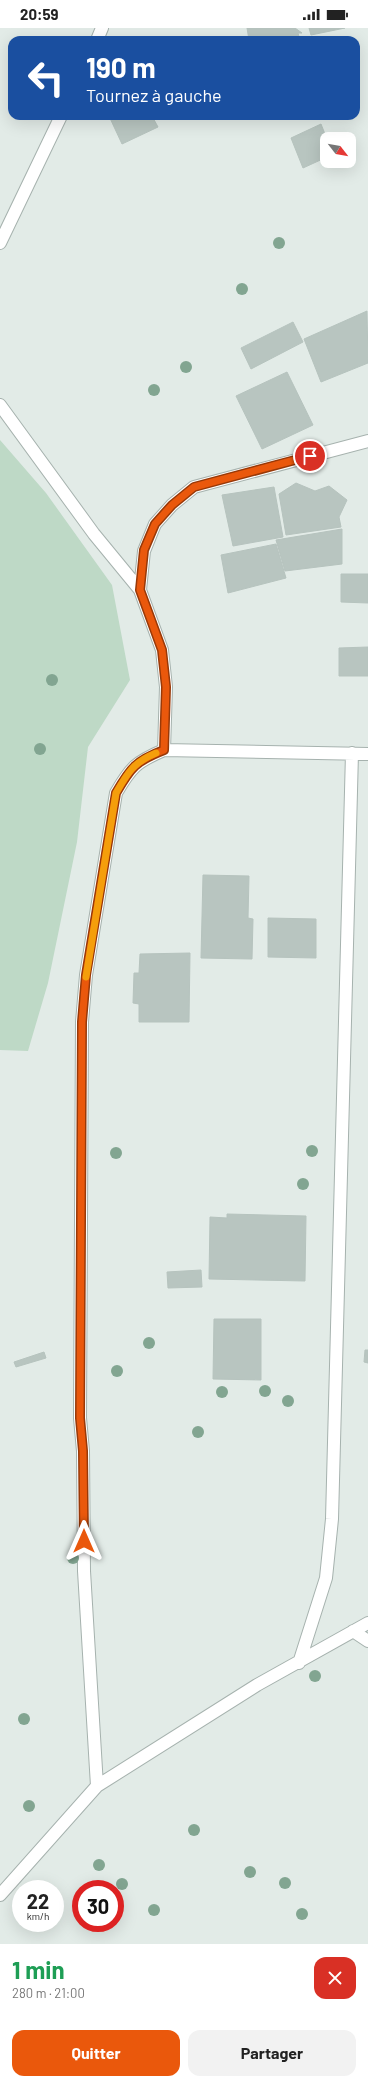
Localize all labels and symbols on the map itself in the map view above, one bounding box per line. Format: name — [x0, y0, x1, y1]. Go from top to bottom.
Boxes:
north arrow — [320, 132, 356, 168]
pin — [293, 439, 327, 473]
position arrow — [63, 1520, 105, 1562]
speed limit sign: 30 — [72, 1880, 124, 1932]

